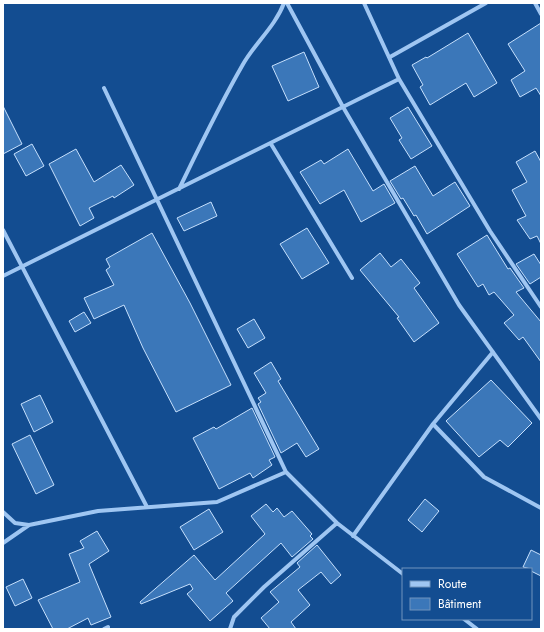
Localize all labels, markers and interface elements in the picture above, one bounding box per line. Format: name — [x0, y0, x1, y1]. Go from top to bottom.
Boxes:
legend — [402, 568, 532, 620]
text: Route — [438, 575, 467, 593]
text: Bâtiment — [438, 595, 481, 613]

